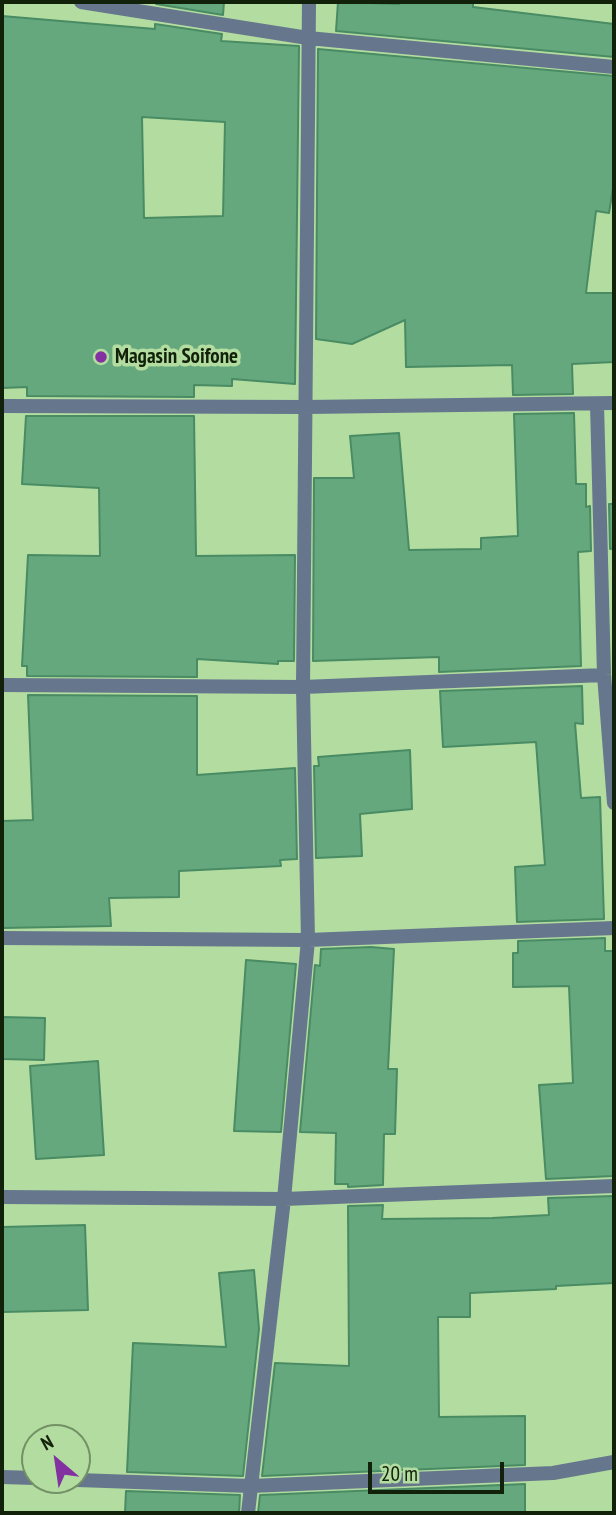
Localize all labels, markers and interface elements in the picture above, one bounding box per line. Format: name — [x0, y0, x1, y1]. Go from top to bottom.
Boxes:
place label: Magasin Soifone — [115, 344, 238, 370]
marker: Magasin Soifone — [93, 349, 109, 365]
north arrow — [21, 1424, 91, 1494]
text: N — [36, 1429, 57, 1455]
scale bar — [371, 1448, 508, 1492]
text: 20 m — [381, 1460, 418, 1487]

